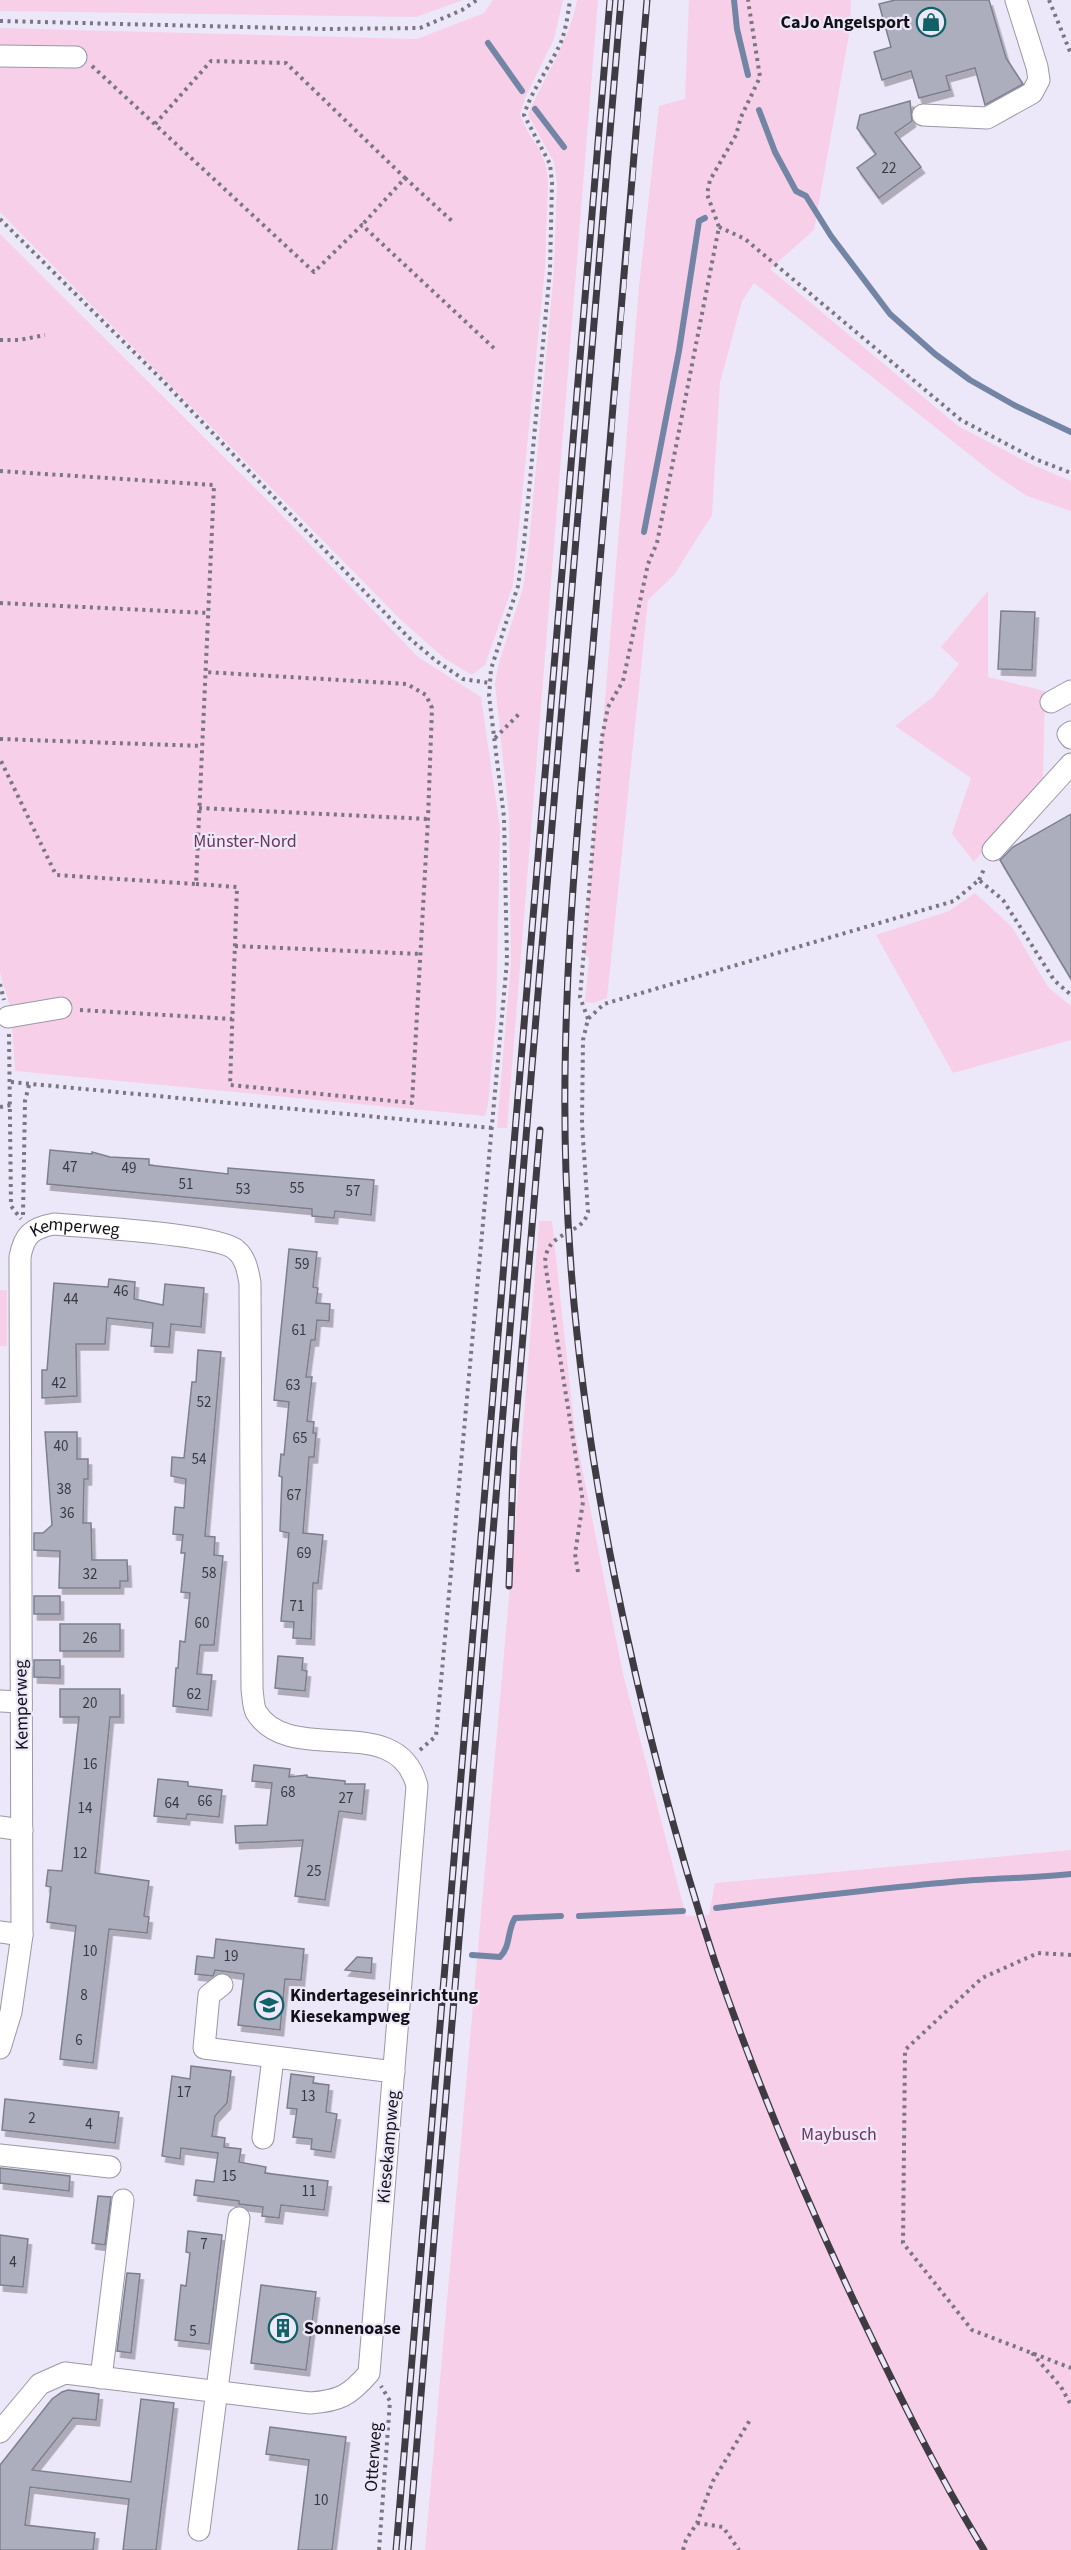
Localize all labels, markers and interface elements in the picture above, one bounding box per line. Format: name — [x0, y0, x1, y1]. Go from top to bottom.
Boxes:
shop icon: CaJo Angelsport — [915, 6, 947, 38]
place label: CaJo Angelsport — [781, 10, 910, 35]
house number: 22 — [882, 158, 896, 179]
park label: Münster-Nord — [193, 829, 297, 854]
house number: 47 — [63, 1157, 77, 1178]
house number: 49 — [122, 1158, 136, 1179]
house number: 51 — [179, 1174, 193, 1195]
house number: 55 — [290, 1178, 304, 1199]
house number: 53 — [236, 1179, 250, 1200]
house number: 57 — [346, 1181, 360, 1202]
street label: Kemperweg — [25, 1212, 121, 1244]
house number: 59 — [295, 1254, 309, 1275]
house number: 46 — [114, 1281, 128, 1302]
house number: 44 — [64, 1289, 79, 1310]
house number: 61 — [292, 1320, 306, 1341]
house number: 42 — [52, 1373, 66, 1394]
house number: 63 — [286, 1375, 300, 1396]
house number: 52 — [197, 1392, 211, 1413]
house number: 65 — [293, 1428, 307, 1449]
house number: 40 — [54, 1436, 68, 1457]
house number: 54 — [192, 1449, 207, 1470]
house number: 38 — [57, 1479, 71, 1500]
house number: 67 — [287, 1485, 301, 1506]
house number: 36 — [60, 1503, 74, 1524]
house number: 69 — [297, 1543, 311, 1564]
house number: 58 — [202, 1563, 216, 1584]
house number: 32 — [83, 1564, 97, 1585]
house number: 71 — [290, 1596, 304, 1617]
house number: 60 — [195, 1613, 209, 1634]
house number: 26 — [83, 1628, 97, 1649]
street label: Kemperweg — [8, 1660, 35, 1750]
house number: 62 — [187, 1684, 201, 1705]
house number: 20 — [83, 1693, 97, 1714]
house number: 16 — [83, 1754, 97, 1775]
house number: 68 — [281, 1782, 295, 1803]
house number: 27 — [339, 1788, 353, 1809]
house number: 66 — [198, 1791, 212, 1812]
house number: 64 — [165, 1793, 180, 1814]
house number: 14 — [78, 1798, 93, 1819]
house number: 12 — [73, 1843, 87, 1864]
house number: 25 — [307, 1861, 321, 1882]
house number: 10 — [83, 1941, 97, 1962]
house number: 19 — [224, 1946, 238, 1967]
place label: Kindertageseinrichtung Kiesekampweg — [290, 1983, 479, 2029]
house number: 8 — [80, 1985, 88, 2006]
school or university icon: Kindertageseinrichtung Kiesekampweg — [253, 1989, 285, 2021]
house number: 6 — [75, 2030, 83, 2051]
house number: 17 — [177, 2082, 191, 2103]
house number: 13 — [301, 2086, 315, 2107]
street label: Kiesekampweg — [371, 2089, 406, 2205]
house number: 2 — [28, 2108, 36, 2129]
house number: 4 — [85, 2114, 93, 2135]
park label: Maybusch — [801, 2122, 877, 2147]
house number: 15 — [222, 2166, 236, 2187]
house number: 11 — [302, 2181, 316, 2202]
house number: 7 — [200, 2234, 208, 2255]
house number: 4 — [9, 2252, 17, 2273]
building icon: Sonnenoase — [267, 2312, 299, 2344]
place label: Sonnenoase — [304, 2316, 401, 2341]
house number: 5 — [189, 2321, 197, 2342]
street label: Otterweg — [359, 2421, 388, 2493]
house number: 10 — [314, 2490, 328, 2511]

